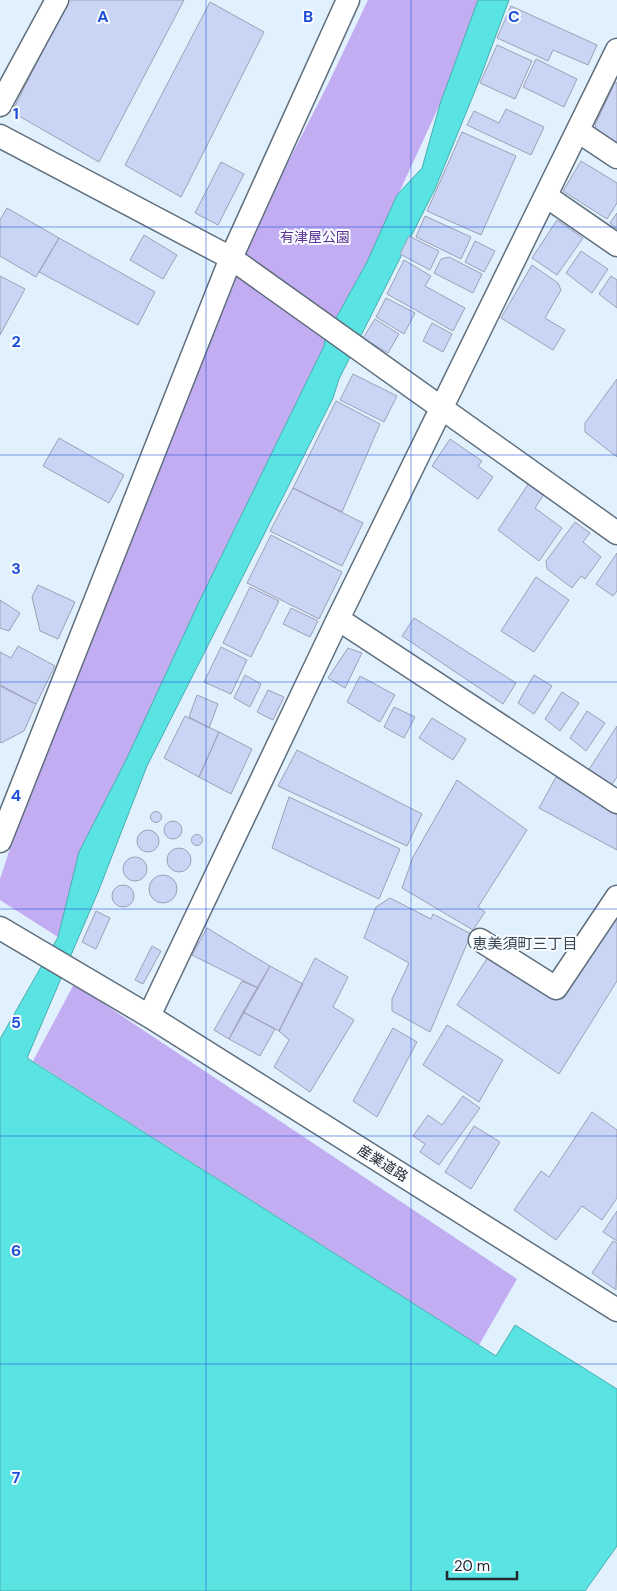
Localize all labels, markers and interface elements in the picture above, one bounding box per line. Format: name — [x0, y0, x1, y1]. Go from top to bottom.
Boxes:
text: A — [97, 6, 109, 27]
text: B — [303, 6, 313, 27]
text: C — [508, 6, 520, 27]
text: 1 — [13, 103, 19, 124]
park label: 有津屋公園 — [280, 228, 350, 246]
text: 2 — [11, 331, 21, 352]
text: 3 — [11, 558, 21, 579]
text: 4 — [11, 785, 21, 806]
district label: 恵美須町三丁目 — [472, 934, 578, 954]
text: 5 — [11, 1012, 21, 1033]
street label: 産業道路 — [354, 1141, 412, 1185]
text: 6 — [11, 1240, 21, 1261]
text: 7 — [12, 1467, 21, 1488]
scale bar — [447, 1548, 517, 1580]
text: 20 m — [454, 1556, 490, 1576]

